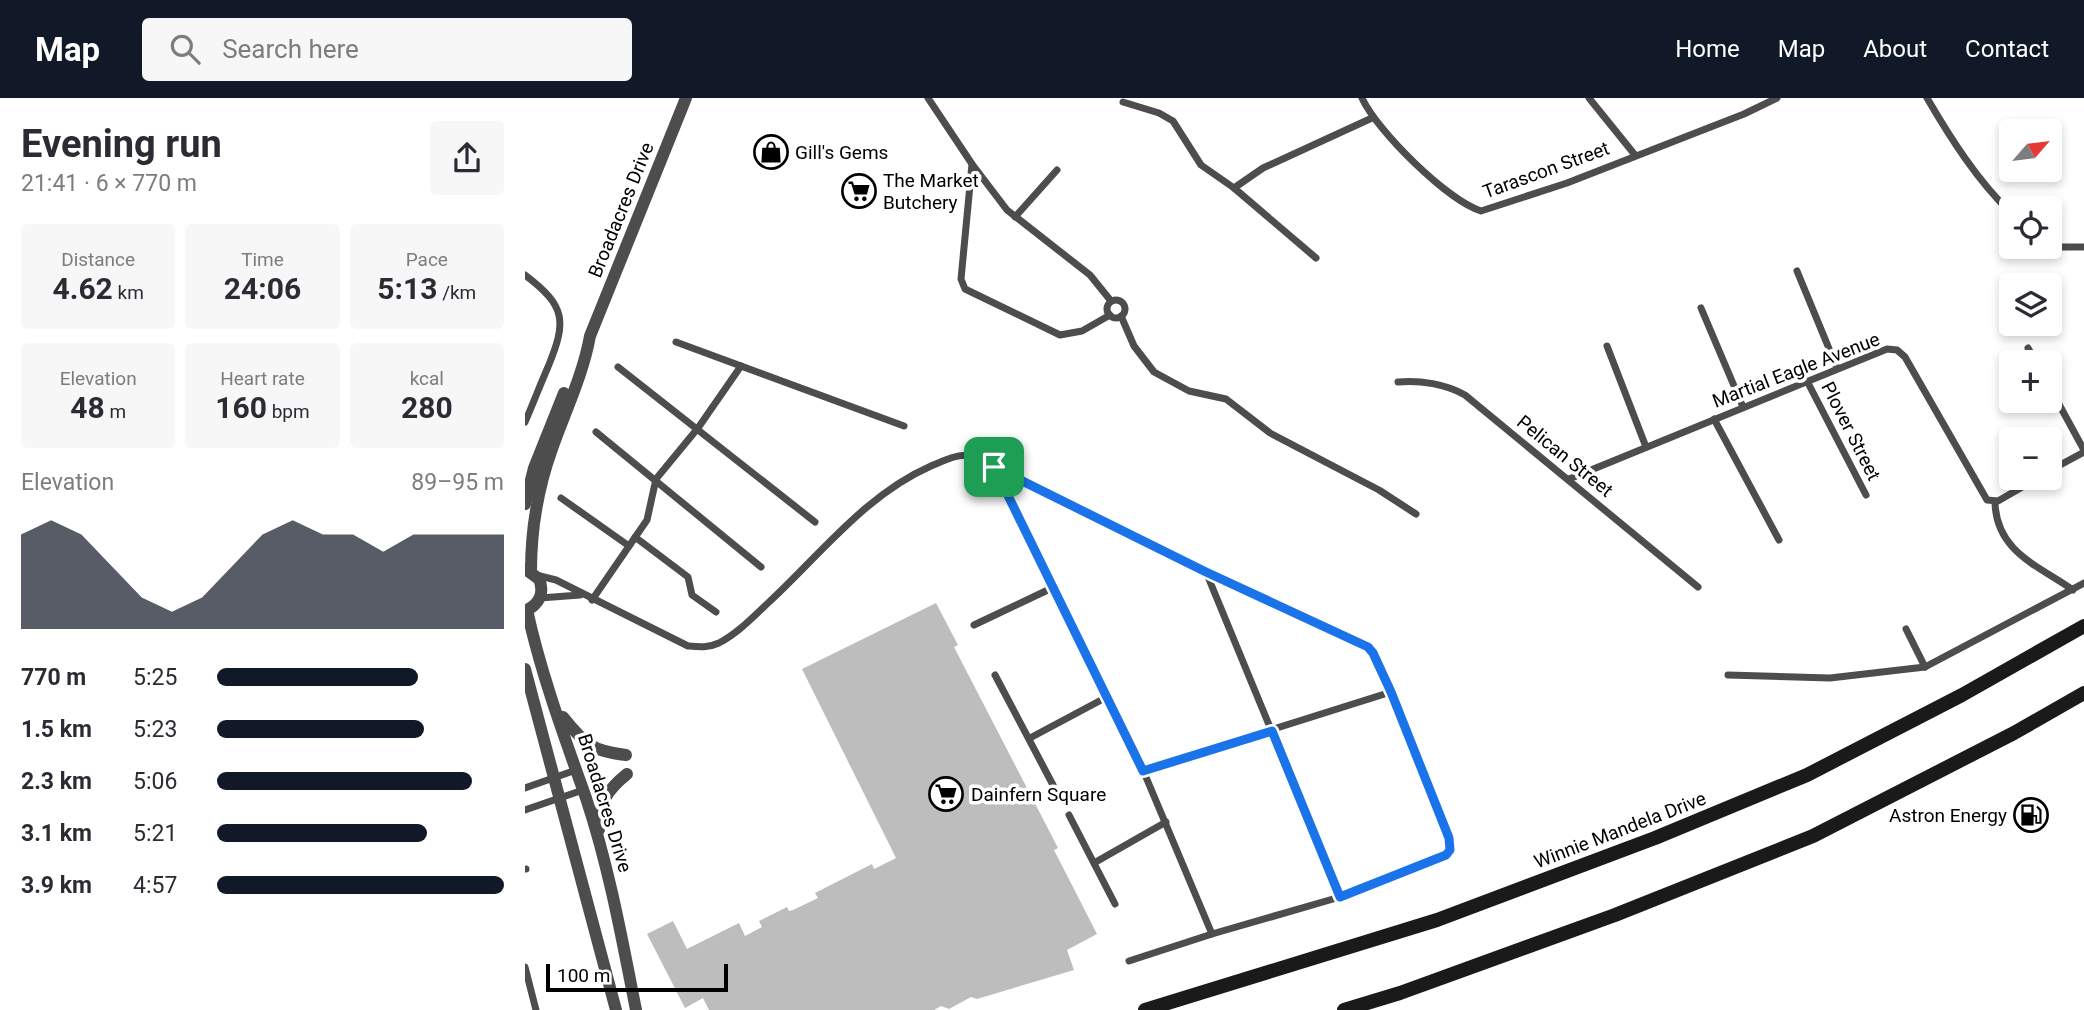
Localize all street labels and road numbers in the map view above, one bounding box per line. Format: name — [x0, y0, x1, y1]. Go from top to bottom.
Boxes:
street label: Tarascon Street — [1480, 136, 1612, 204]
street label: Broadacres Drive — [583, 139, 659, 281]
street label: Martial Eagle Avenue — [1709, 327, 1883, 413]
street label: Plover Street — [1816, 378, 1886, 484]
street label: Pelican Street — [1512, 410, 1618, 502]
street label: Broadacres Drive — [573, 731, 637, 875]
street label: Winnie Mandela Drive — [1531, 787, 1709, 873]

